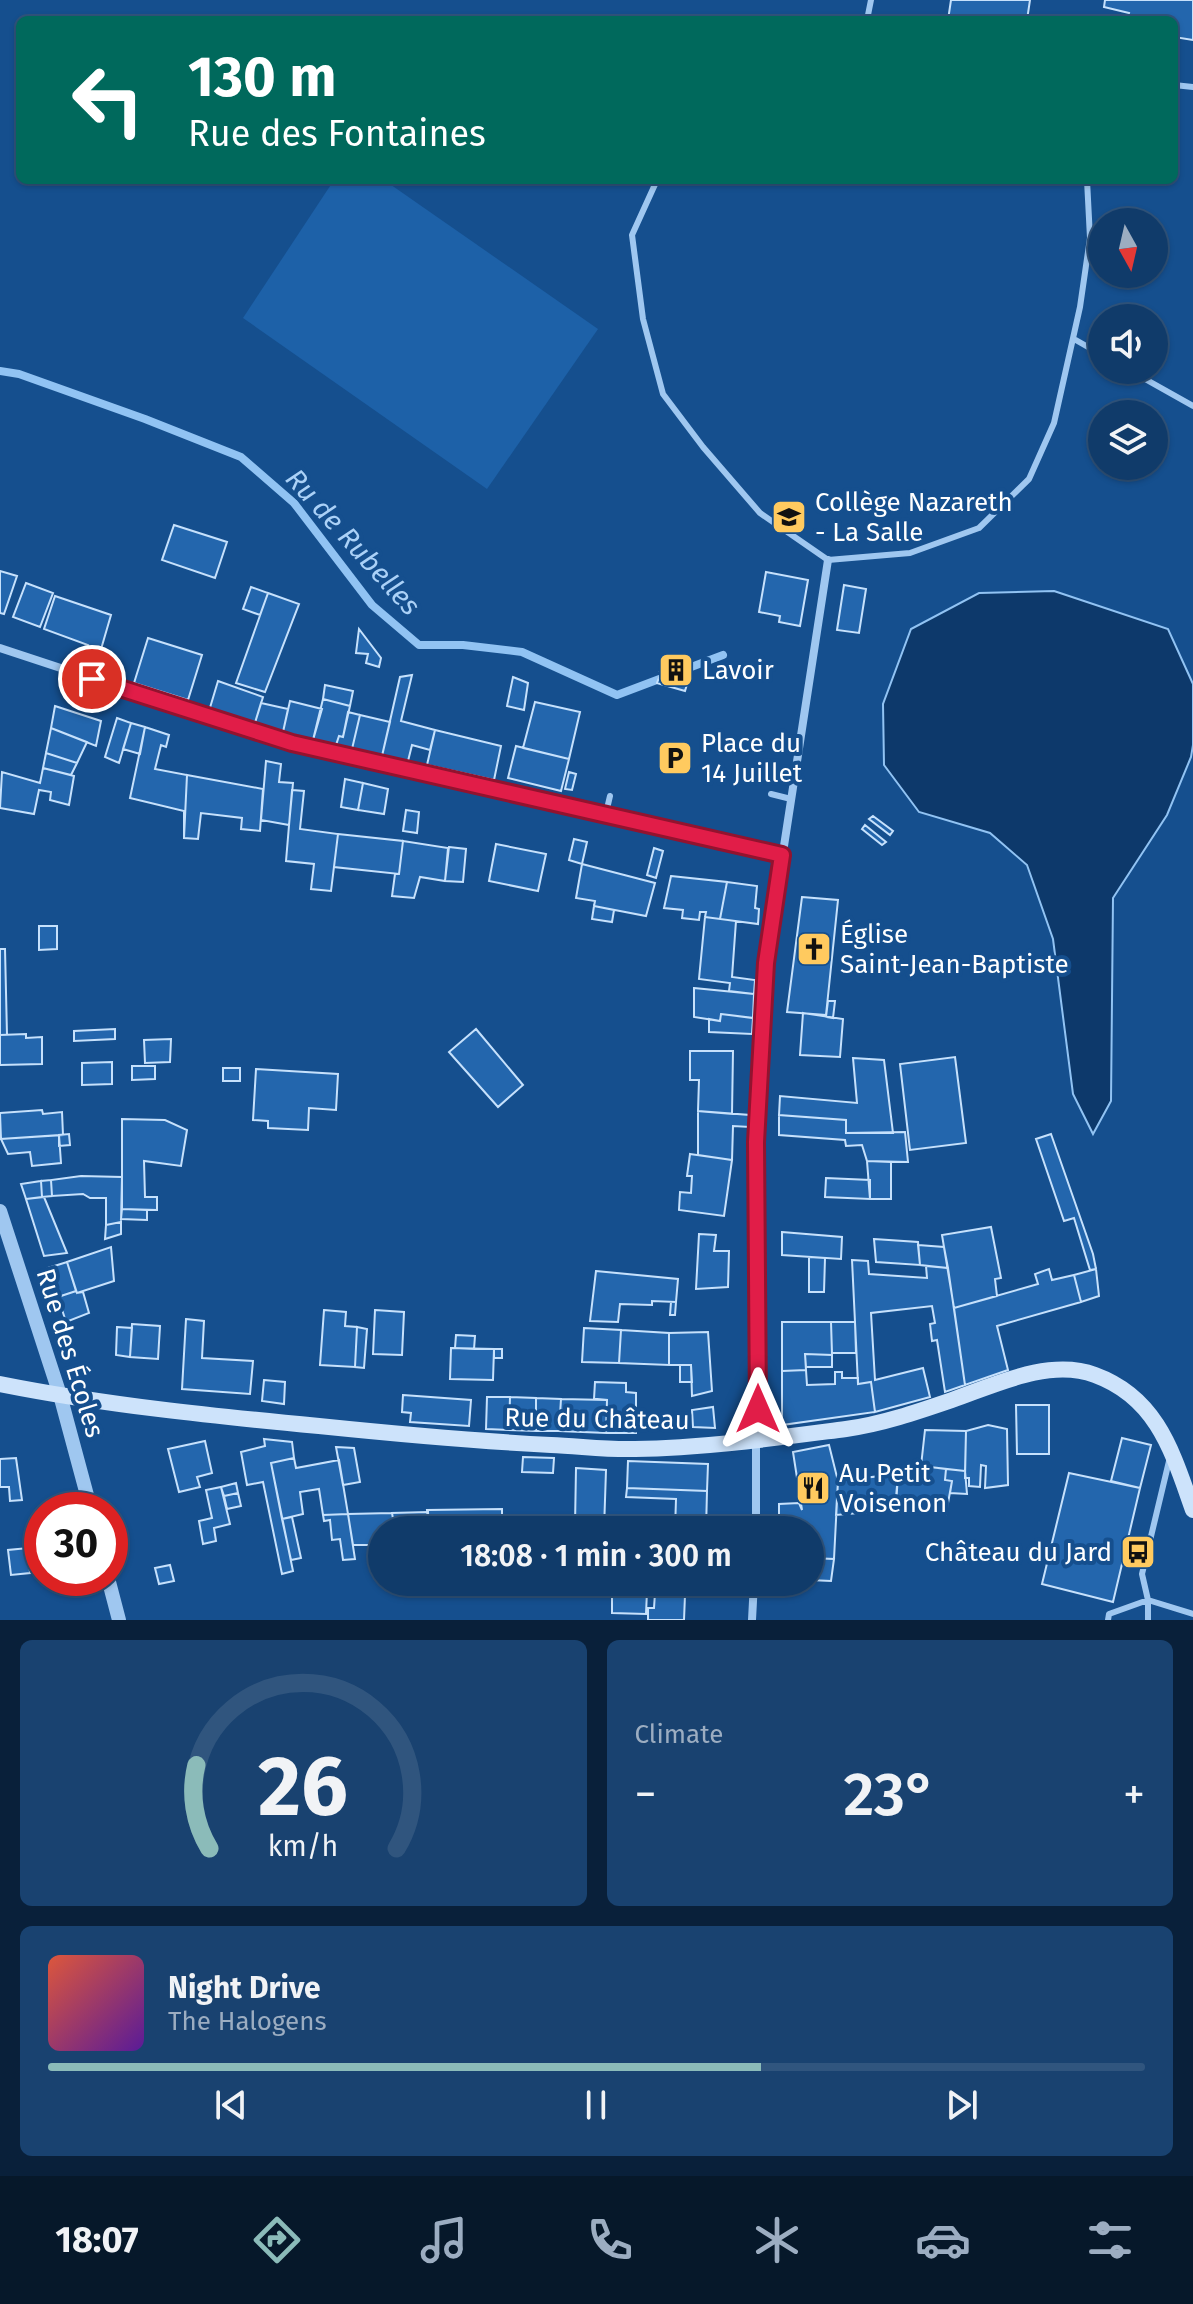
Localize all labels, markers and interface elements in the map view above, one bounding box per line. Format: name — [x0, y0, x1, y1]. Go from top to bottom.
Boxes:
text: 130 m — [188, 44, 336, 111]
icon: left — [56, 48, 160, 152]
text: Rue des Fontaines — [188, 112, 486, 156]
north arrow — [1088, 208, 1168, 288]
map controls — [1088, 208, 1168, 480]
button: sound — [1088, 304, 1168, 384]
button: layers — [1088, 400, 1168, 480]
water label: Ru de Rubelles — [279, 462, 427, 622]
place label: Collège Nazareth - La Salle — [815, 487, 1013, 548]
school or university icon: Collège Nazareth - La Salle — [770, 498, 808, 536]
pin — [58, 645, 126, 713]
building icon: Lavoir — [657, 651, 695, 689]
place label: Lavoir — [702, 655, 774, 686]
icon: arrive — [70, 657, 114, 701]
place label: Place du 14 Juillet — [701, 728, 803, 789]
parking icon: Place du 14 Juillet — [656, 739, 694, 777]
place label: Église Saint-Jean-Baptiste — [840, 919, 1069, 980]
church icon: Église Saint-Jean-Baptiste — [795, 930, 833, 968]
street label: Rue des Écoles — [30, 1265, 110, 1441]
position arrow — [716, 1367, 800, 1451]
street label: Rue du Château — [504, 1402, 690, 1436]
place label: Au Petit Voisenon — [839, 1458, 947, 1519]
restaurant icon: Au Petit Voisenon — [794, 1469, 832, 1507]
speed limit sign: 30 — [24, 1492, 128, 1596]
bus stop icon: Château du Jard — [1119, 1533, 1157, 1571]
place label: Château du Jard — [925, 1537, 1112, 1568]
text: 18:08 · 1 min · 300 m — [460, 1538, 732, 1574]
text: Climate — [635, 1719, 723, 1750]
text: 26 — [258, 1737, 348, 1837]
text: 23° — [843, 1759, 936, 1831]
text: − — [635, 1768, 657, 1821]
text: + — [1123, 1768, 1145, 1821]
text: km/h — [268, 1829, 339, 1864]
text: Night Drive — [168, 1970, 321, 2006]
text: The Halogens — [168, 2006, 327, 2037]
icon: previous — [209, 2083, 253, 2127]
icon: pause — [574, 2083, 618, 2127]
icon: next — [940, 2083, 984, 2127]
icon: directions — [249, 2212, 305, 2268]
icon: music — [416, 2212, 472, 2268]
icon: phone — [582, 2212, 638, 2268]
icon: climate — [749, 2212, 805, 2268]
icon: car — [915, 2212, 971, 2268]
icon: filters — [1082, 2212, 1138, 2268]
text: 18:07 — [55, 2218, 139, 2262]

